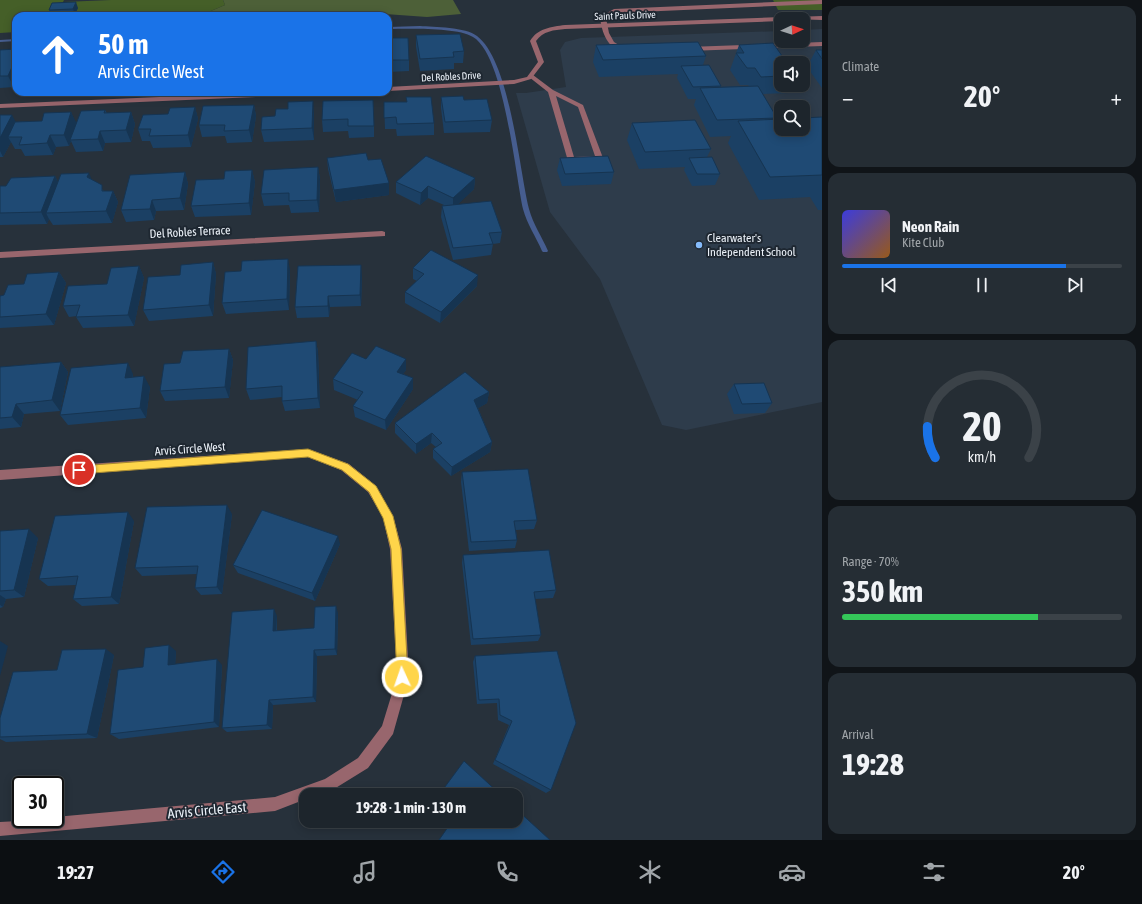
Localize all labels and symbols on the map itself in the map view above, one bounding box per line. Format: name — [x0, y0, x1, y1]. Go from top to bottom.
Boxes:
street label: Saint Pauls Drive — [594, 9, 656, 22]
north arrow — [774, 12, 810, 48]
street label: Del Robles Drive — [421, 69, 482, 84]
street label: Del Robles Terrace — [149, 223, 231, 241]
place label: Clearwater's Independent School — [707, 231, 797, 259]
marker: Clearwater's Independent School — [694, 240, 704, 250]
street label: Arvis Circle West — [154, 440, 226, 458]
pin — [62, 453, 96, 487]
position arrow — [381, 656, 423, 698]
speed limit sign: 30 — [12, 776, 64, 828]
street label: Arvis Circle East — [167, 799, 247, 821]

